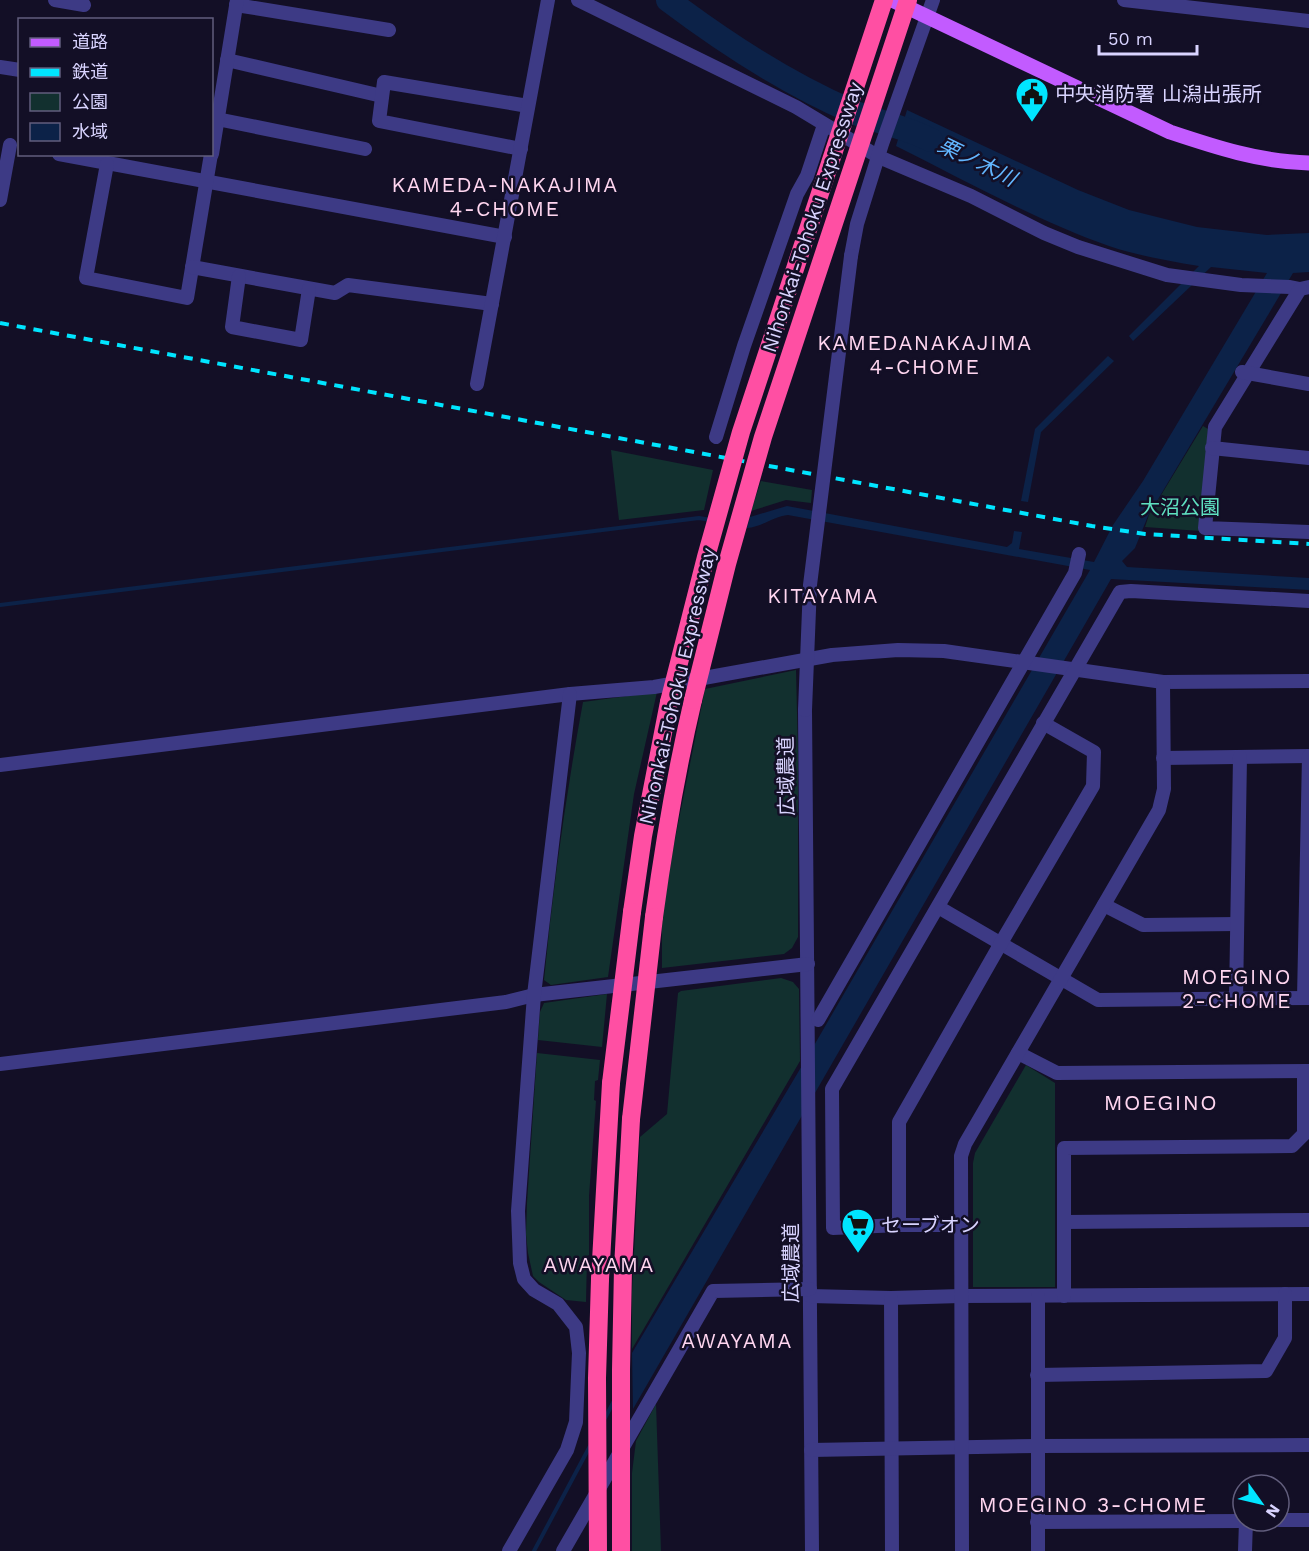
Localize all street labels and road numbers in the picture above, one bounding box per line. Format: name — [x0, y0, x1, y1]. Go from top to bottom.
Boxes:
street label: Nihonkai-Tohoku Expressway — [757, 78, 867, 355]
street label: Nihonkai-Tohoku Expressway — [633, 545, 721, 827]
street label: 広域農道 — [773, 736, 799, 816]
street label: 広域農道 — [779, 1223, 803, 1303]

